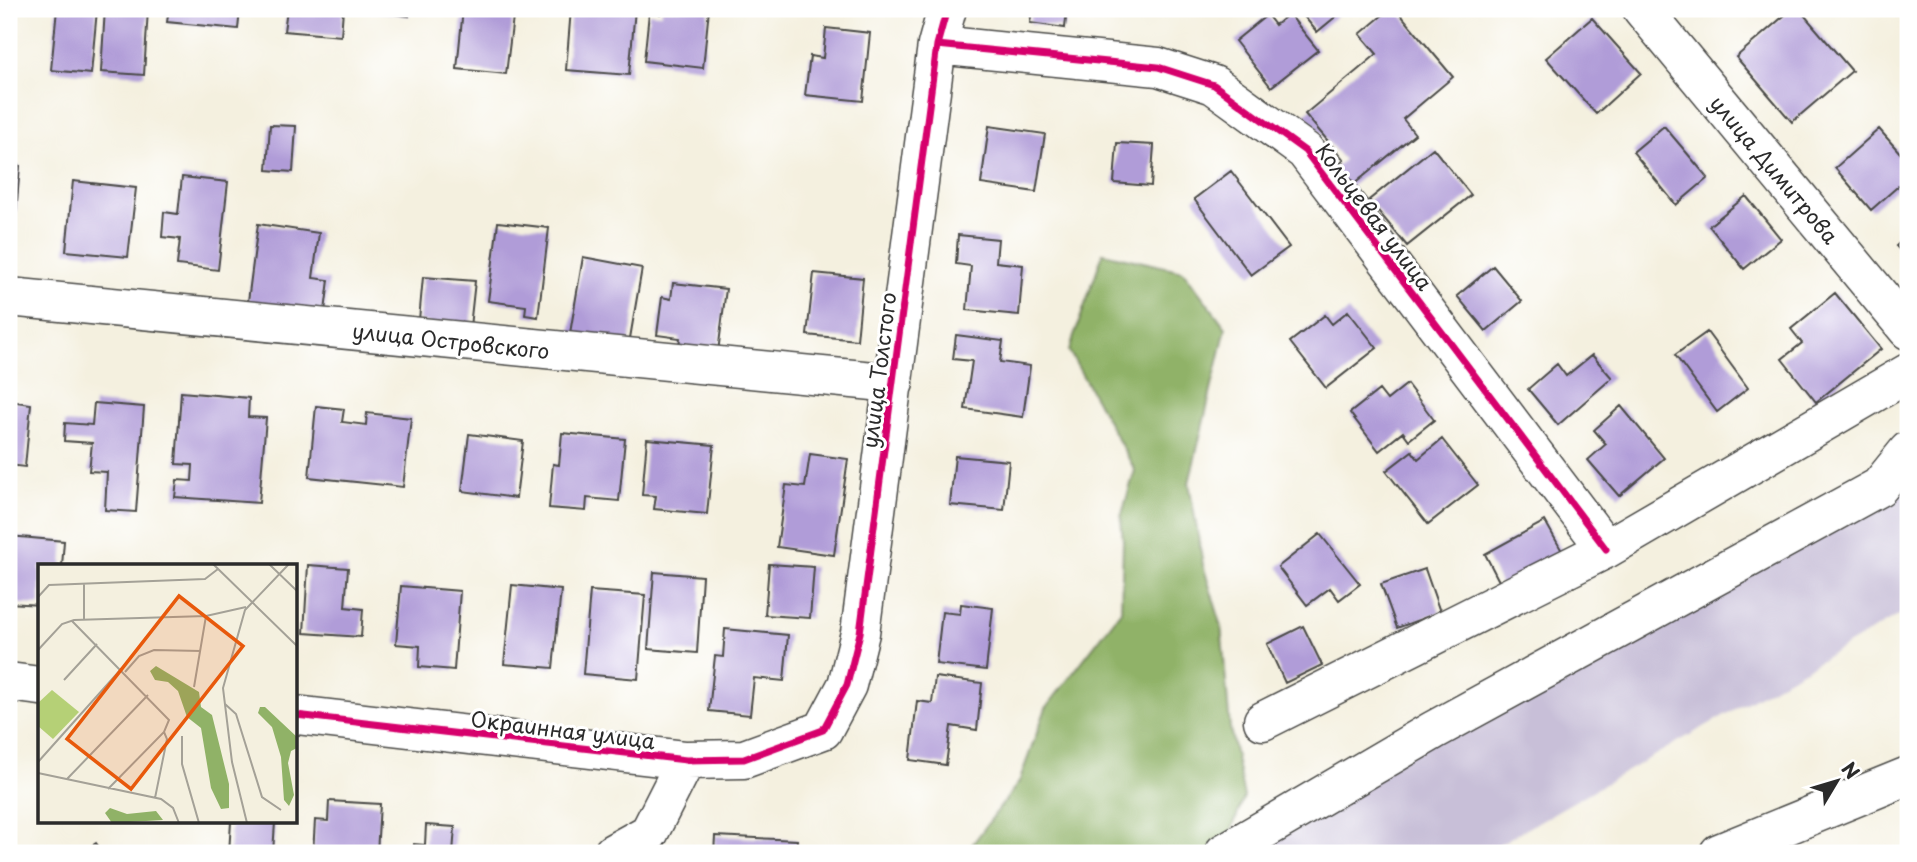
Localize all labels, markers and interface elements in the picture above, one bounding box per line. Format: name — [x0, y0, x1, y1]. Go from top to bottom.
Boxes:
street label: улица Димитрова — [1703, 88, 1847, 250]
street label: Кольцевая улица — [1309, 135, 1442, 297]
street label: улица Толстого — [853, 290, 903, 450]
street label: улица Островского — [351, 314, 551, 366]
inset map — [38, 564, 298, 824]
street label: Окраинная улица — [469, 702, 658, 756]
north arrow — [1801, 746, 1871, 816]
text: N — [1836, 755, 1867, 784]

